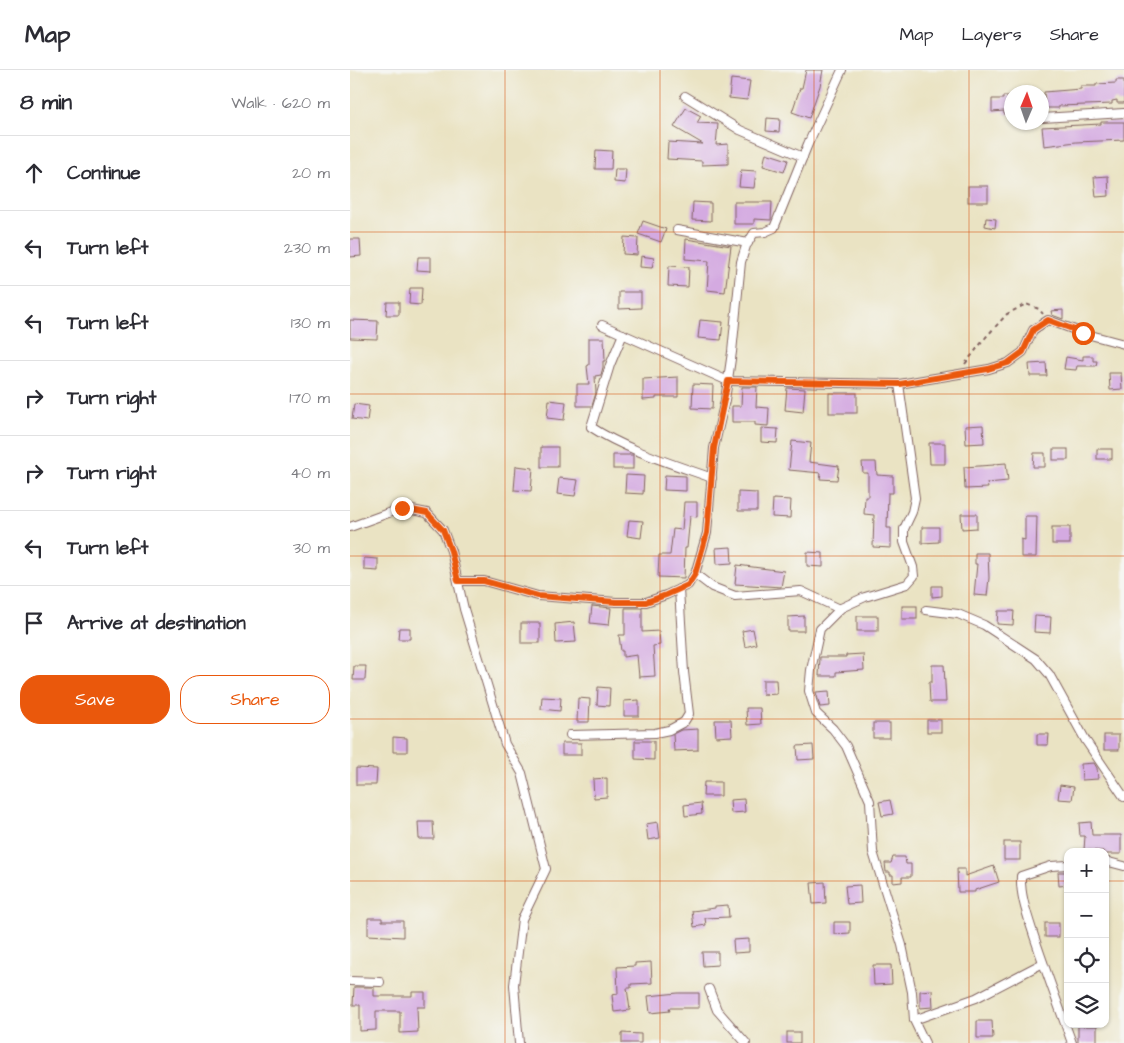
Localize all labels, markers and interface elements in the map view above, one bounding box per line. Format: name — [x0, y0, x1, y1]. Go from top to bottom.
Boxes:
text: Map — [25, 18, 70, 52]
text: Map — [899, 22, 933, 47]
text: Layers — [961, 22, 1022, 47]
text: Share — [1050, 22, 1099, 47]
north arrow — [1004, 85, 1049, 130]
text: 8 min — [20, 88, 72, 117]
text: Walk · 620 m — [231, 92, 330, 114]
icon: ahead — [20, 159, 48, 187]
text: Continue — [67, 160, 141, 187]
text: 20 m — [292, 162, 330, 184]
icon: left — [20, 234, 48, 262]
text: Turn left — [67, 235, 148, 262]
text: 230 m — [284, 237, 330, 259]
icon: left — [20, 309, 48, 337]
text: Turn left — [67, 310, 148, 337]
text: 130 m — [291, 312, 330, 334]
route start — [1072, 322, 1095, 345]
icon: right — [20, 384, 48, 412]
text: Turn right — [67, 385, 156, 412]
text: 170 m — [289, 387, 330, 409]
icon: right — [20, 459, 48, 487]
text: Turn right — [67, 460, 156, 487]
text: 40 m — [290, 462, 330, 484]
route end — [391, 497, 414, 520]
icon: left — [20, 534, 48, 562]
text: Turn left — [67, 535, 148, 562]
text: 30 m — [293, 537, 330, 559]
icon: arrive — [20, 609, 48, 637]
text: Arrive at destination — [67, 610, 246, 637]
button: Save — [20, 675, 170, 724]
button: Share — [180, 675, 330, 724]
map controls — [1064, 848, 1109, 1028]
button: + — [1064, 848, 1109, 893]
button: − — [1064, 893, 1109, 938]
button: locate — [1064, 938, 1109, 983]
button: layers — [1064, 983, 1109, 1028]

